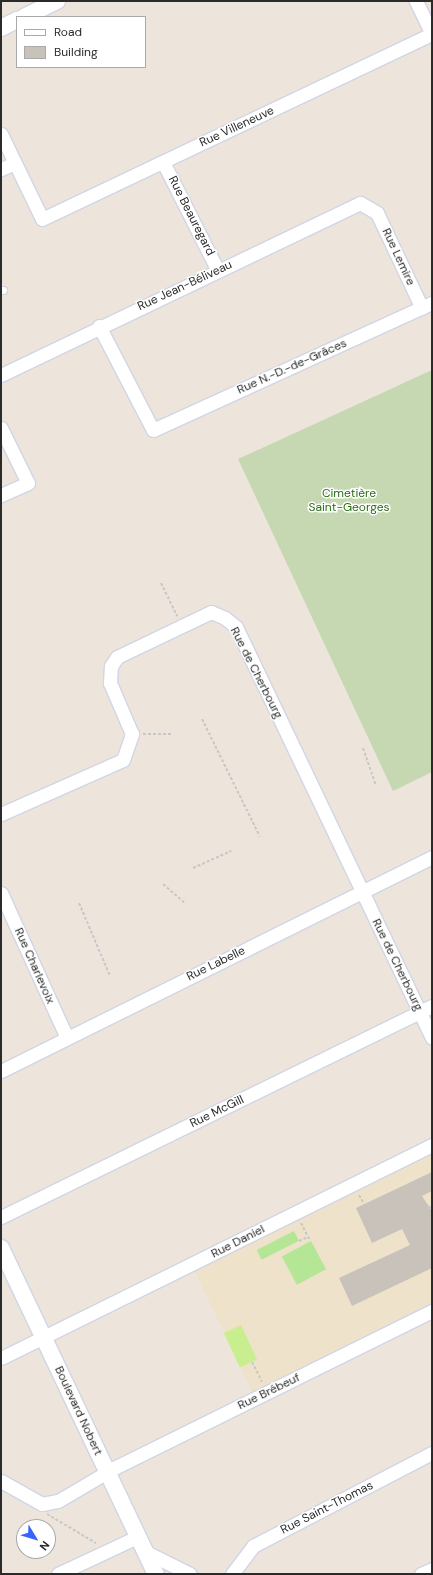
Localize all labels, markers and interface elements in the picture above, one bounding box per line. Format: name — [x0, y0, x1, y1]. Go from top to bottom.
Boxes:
legend — [16, 16, 146, 68]
text: Road — [54, 24, 82, 40]
text: Building — [54, 44, 98, 60]
street label: Rue Villeneuve — [197, 103, 277, 151]
street label: Rue Beauregard — [165, 174, 217, 258]
street label: Rue Lemire — [378, 226, 418, 288]
street label: Rue Jean-Béliveau — [135, 258, 235, 314]
street label: Rue N.-D.-de-Grâces — [235, 336, 349, 398]
park label: Cimetière Saint-Georges — [308, 487, 390, 515]
street label: Rue de Cherbourg — [227, 625, 285, 721]
street label: Rue de Cherbourg — [368, 917, 426, 1013]
street label: Rue Charlevoix — [11, 926, 57, 1006]
street label: Rue Labelle — [184, 944, 248, 984]
street label: Rue McGill — [188, 1093, 246, 1131]
street label: Rue Daniel — [209, 1222, 267, 1262]
street label: Boulevard Nobert — [51, 1364, 105, 1458]
street label: Rue Brébeuf — [235, 1371, 303, 1413]
street label: Rue Saint-Thomas — [278, 1478, 376, 1538]
north arrow — [16, 1519, 56, 1559]
text: N — [37, 1538, 53, 1553]

